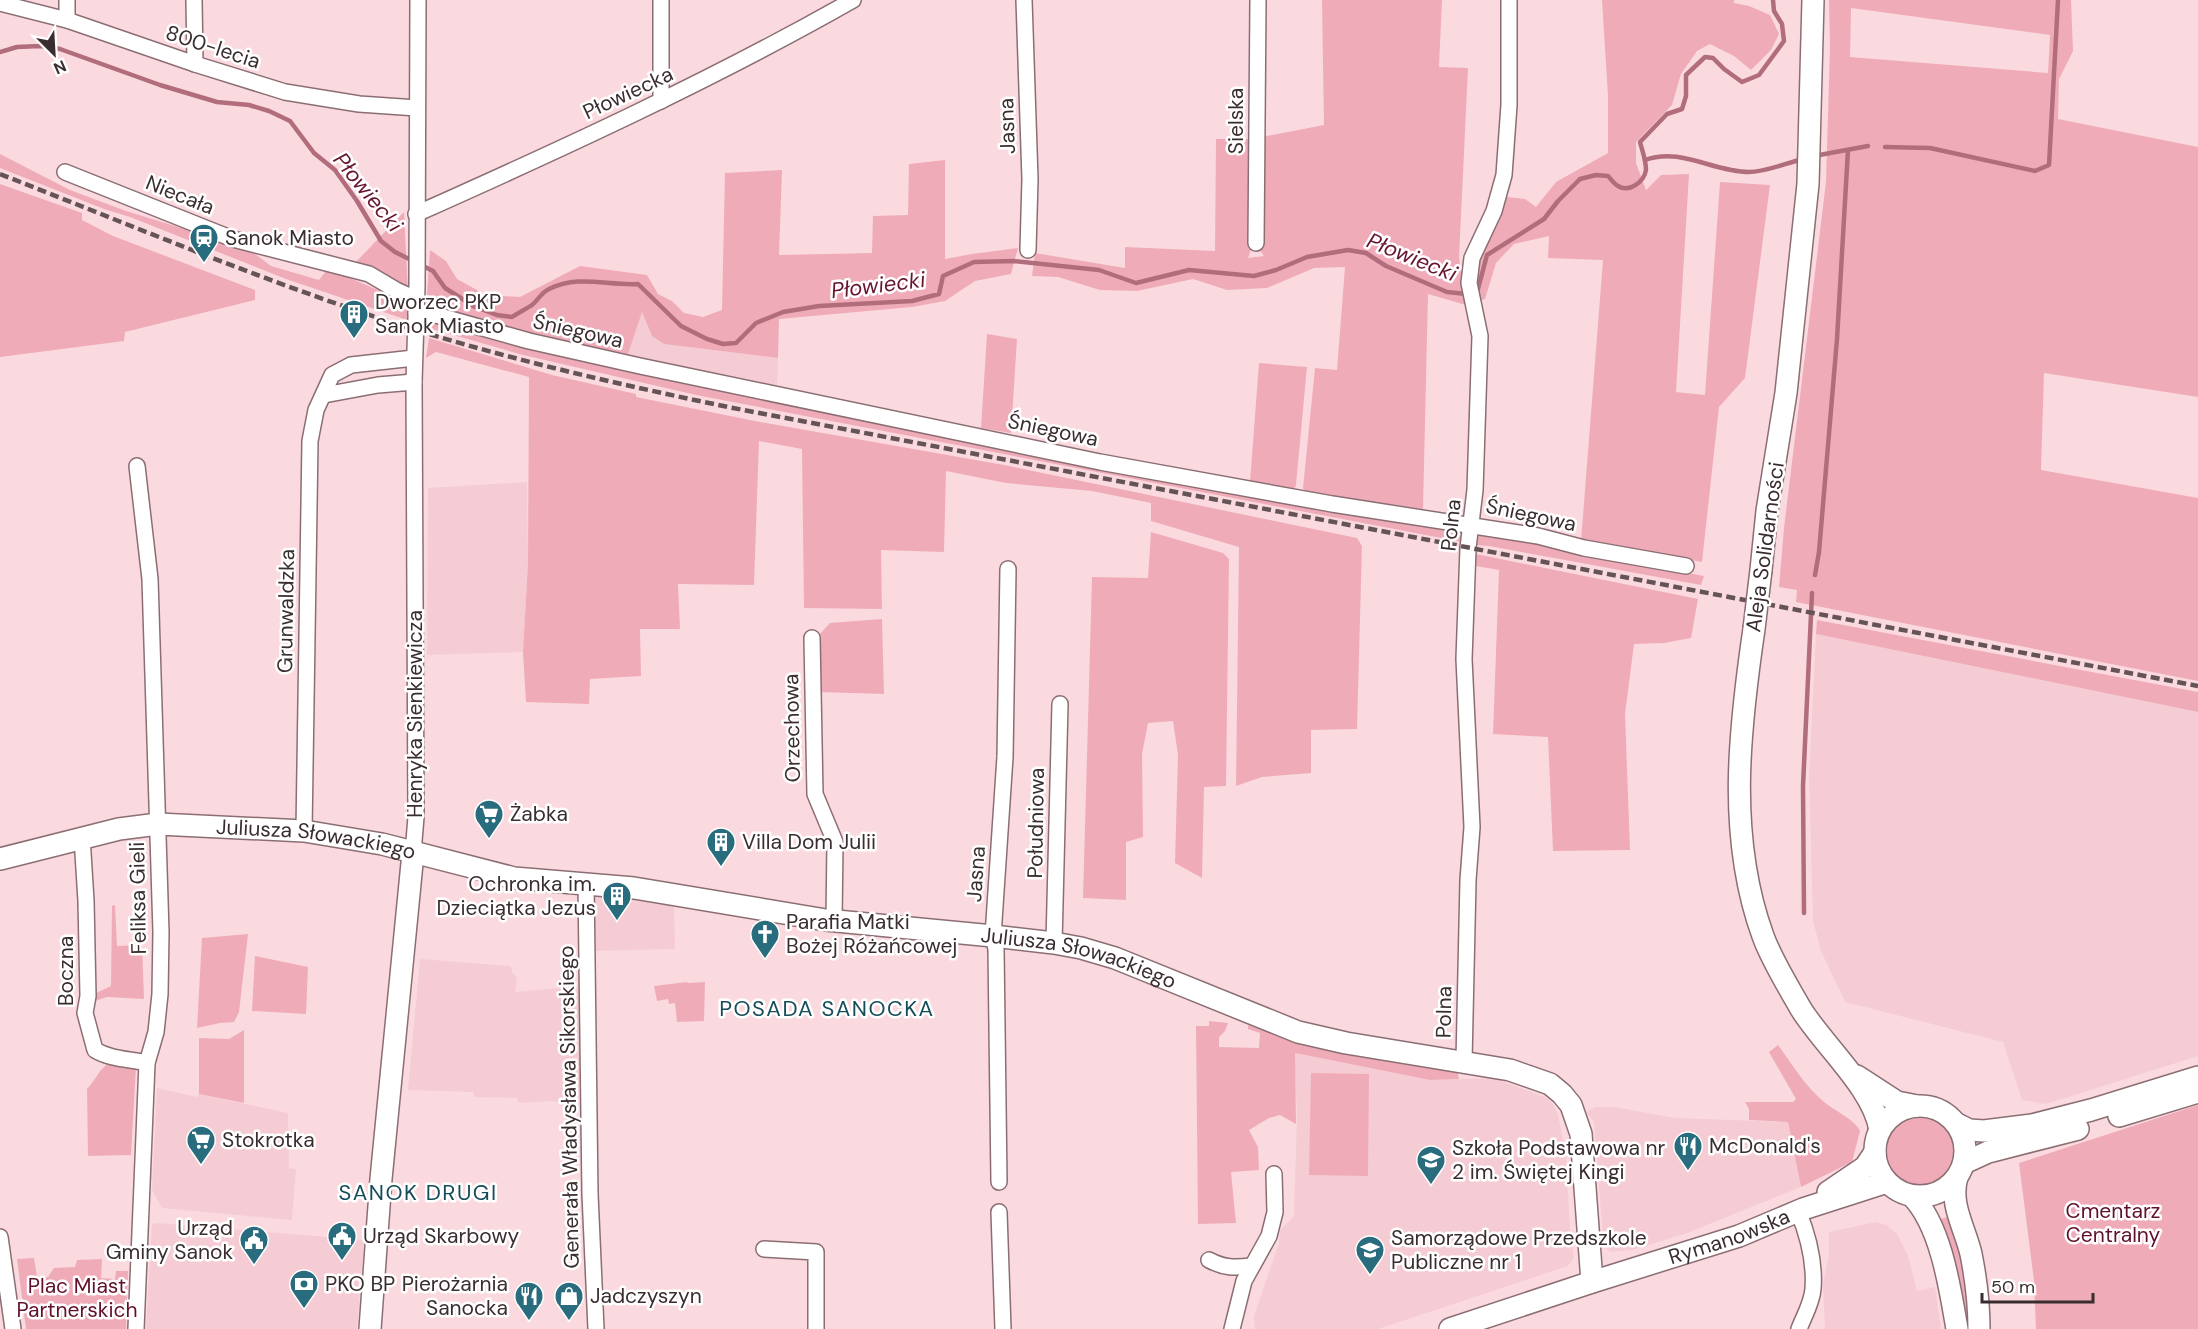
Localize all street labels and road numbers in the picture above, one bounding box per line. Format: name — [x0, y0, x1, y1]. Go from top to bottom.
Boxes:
street label: 800-lecia — [162, 19, 264, 75]
street label: Płowiecka — [578, 60, 678, 126]
street label: Sielska — [1222, 88, 1250, 154]
street label: Jasna — [992, 98, 1022, 154]
street label: Niecała — [142, 169, 218, 221]
street label: Śniegowa — [530, 307, 626, 355]
street label: Śniegowa — [1005, 407, 1101, 453]
street label: Aleja Solidarności — [1739, 460, 1791, 634]
street label: Śniegowa — [1483, 492, 1579, 538]
street label: Polna — [1434, 498, 1468, 552]
street label: Grunwaldzka — [271, 549, 301, 673]
street label: Henryka Sienkiewicza — [401, 610, 429, 818]
street label: Orzechowa — [777, 673, 807, 783]
street label: Południowa — [1021, 767, 1051, 879]
street label: Juliusza Słowackiego — [215, 813, 419, 866]
street label: Feliksa Gieli — [123, 841, 153, 955]
street label: Jasna — [960, 845, 992, 903]
street label: Juliusza Słowackiego — [980, 921, 1181, 995]
street label: Boczna — [52, 936, 80, 1006]
street label: Generała Władysława Sikorskiego — [552, 945, 586, 1269]
street label: Polna — [1430, 986, 1458, 1038]
street label: Rymanowska — [1665, 1202, 1794, 1271]

